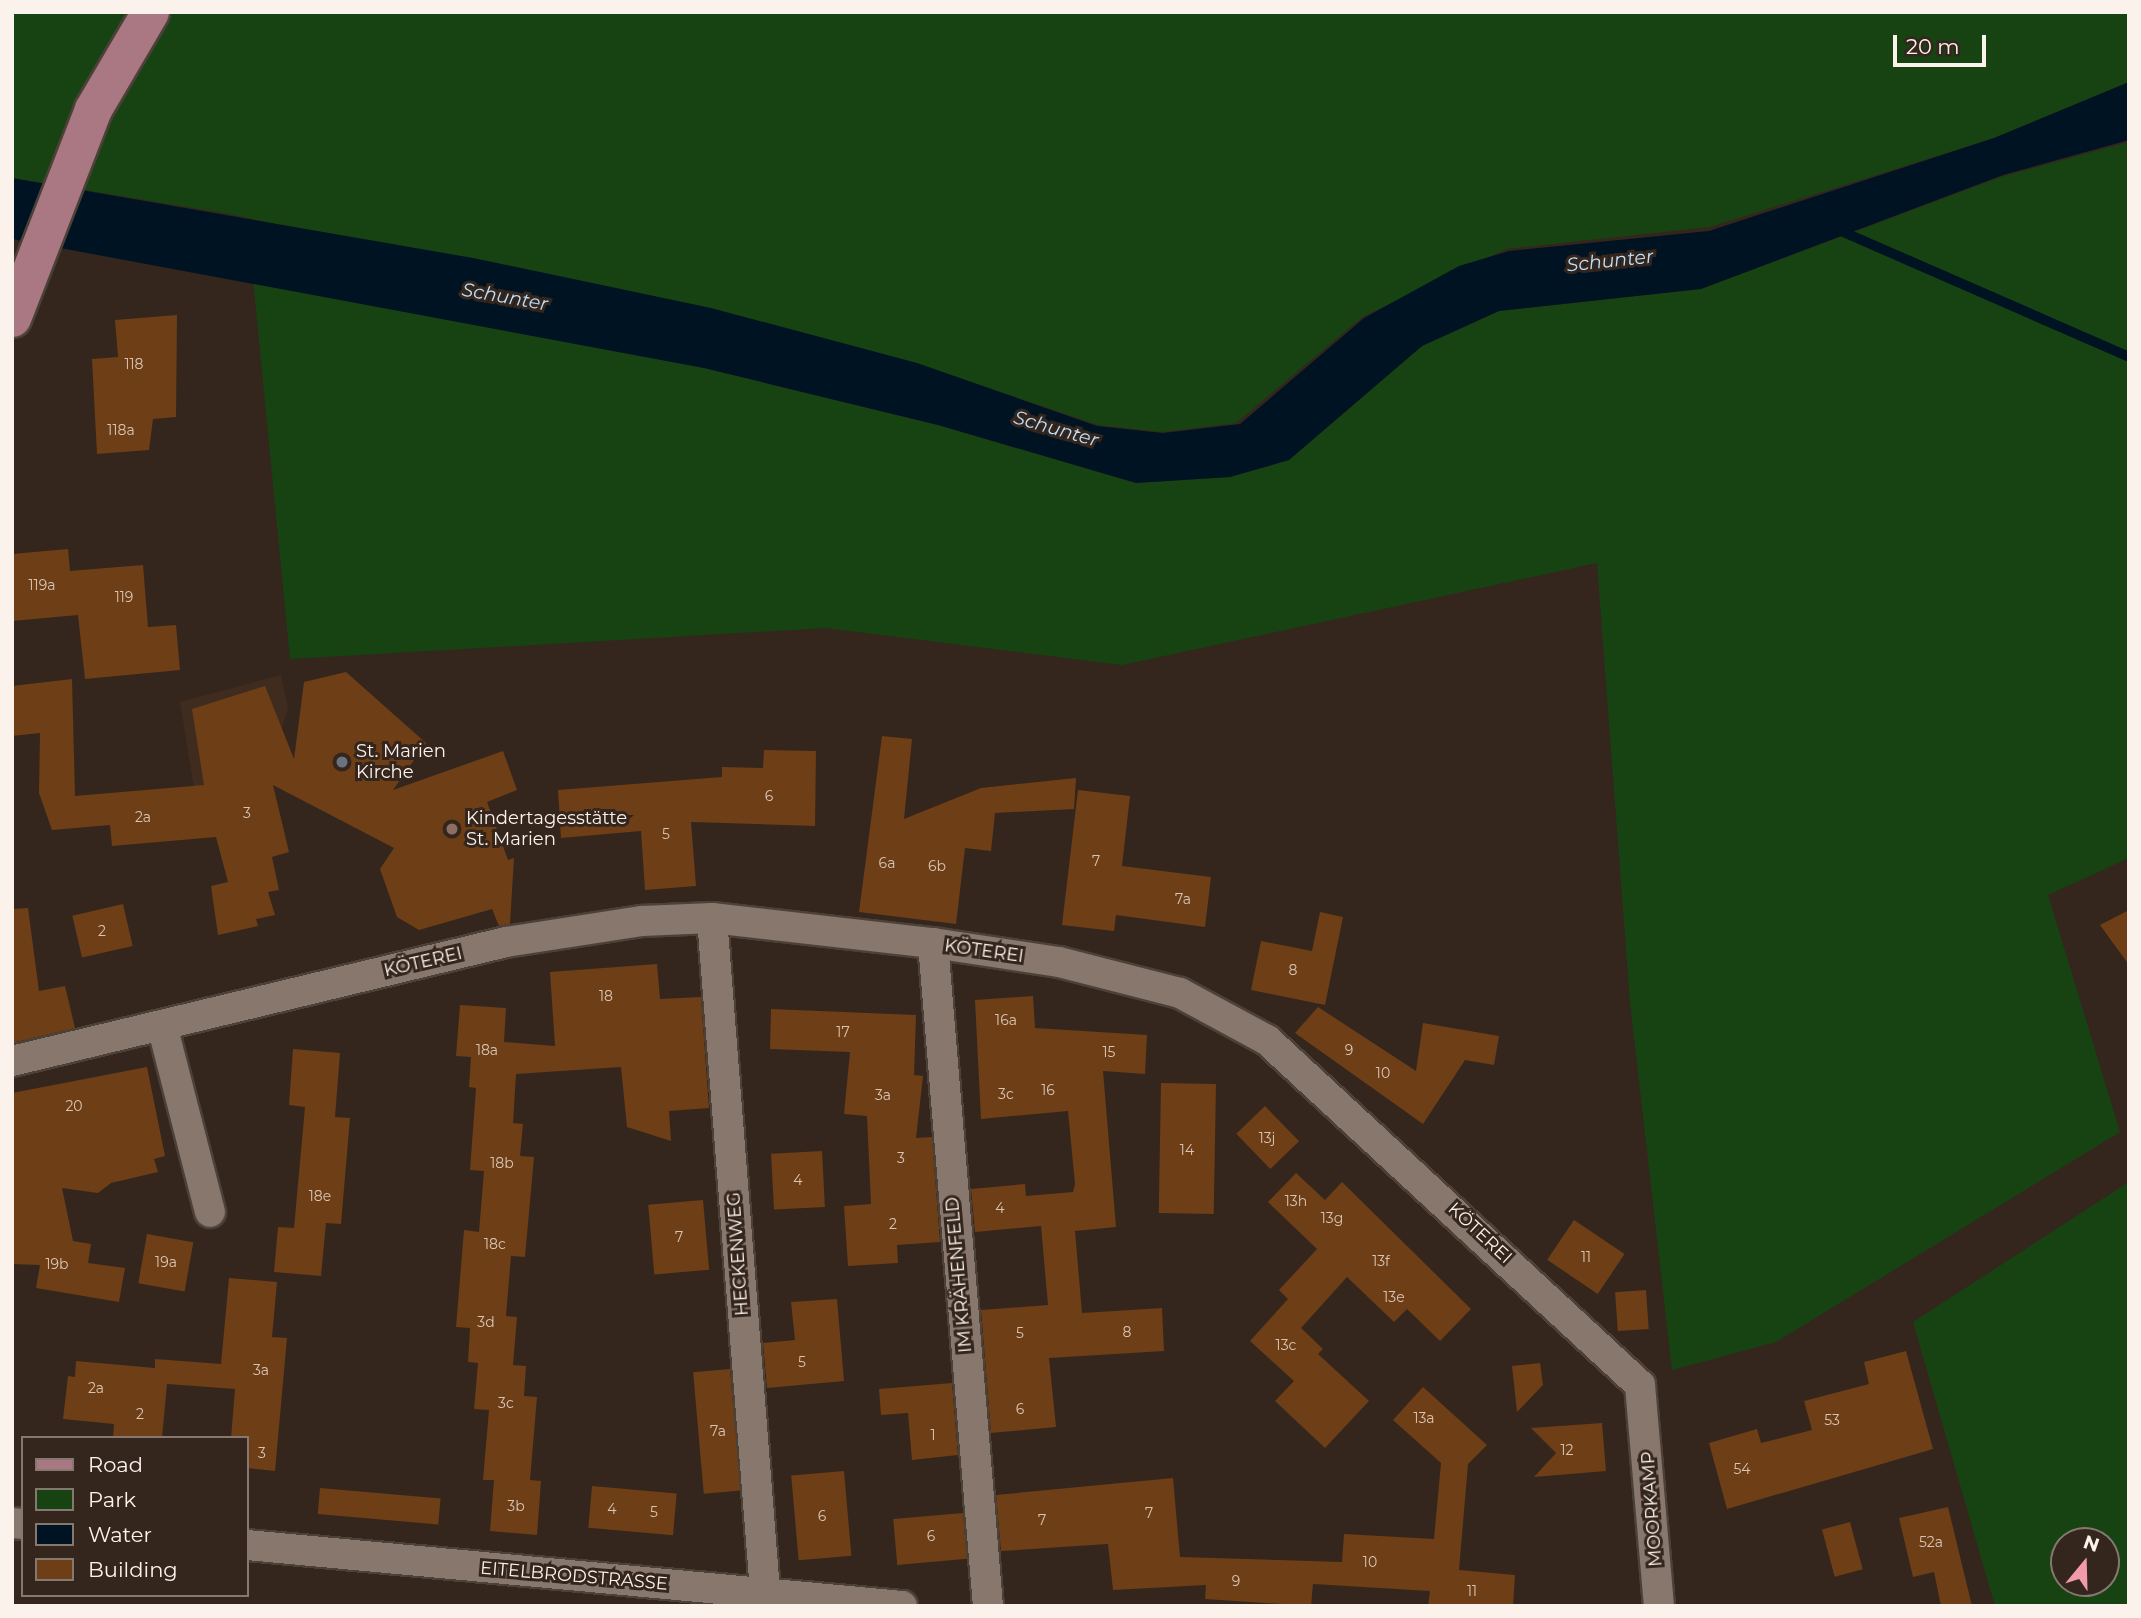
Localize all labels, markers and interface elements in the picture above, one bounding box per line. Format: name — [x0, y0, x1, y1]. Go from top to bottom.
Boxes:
scale bar — [1896, 21, 1989, 65]
text: 20 m — [1906, 34, 1960, 59]
water label: Schunter — [1565, 245, 1655, 277]
water label: Schunter — [460, 278, 550, 316]
house number: 118 — [124, 356, 144, 372]
water label: Schunter — [1011, 406, 1101, 452]
house number: 118a — [107, 422, 135, 438]
house number: 119a — [29, 577, 55, 593]
house number: 119 — [115, 589, 133, 605]
place label: St. Marien Kirche — [356, 741, 446, 784]
marker: St. Marien Kirche — [334, 754, 350, 770]
house number: 6 — [765, 788, 773, 804]
house number: 3 — [243, 805, 251, 821]
place label: Kindertagesstätte St. Marien — [466, 808, 627, 850]
house number: 2a — [135, 809, 151, 825]
marker: Kindertagesstätte St. Marien — [444, 821, 460, 837]
house number: 5 — [662, 826, 670, 842]
house number: 7 — [1092, 853, 1100, 869]
house number: 6a — [879, 855, 895, 871]
house number: 6b — [928, 858, 946, 874]
house number: 7a — [1175, 891, 1191, 907]
house number: 2 — [98, 923, 106, 939]
street label: KÖTEREI — [943, 935, 1025, 967]
street label: KÖTEREI — [382, 942, 464, 982]
house number: 8 — [1289, 962, 1297, 978]
house number: 18 — [599, 988, 613, 1004]
house number: 16a — [995, 1012, 1017, 1028]
house number: 17 — [836, 1024, 850, 1040]
house number: 18a — [476, 1042, 498, 1058]
house number: 9 — [1345, 1042, 1353, 1058]
house number: 15 — [1103, 1044, 1115, 1060]
house number: 10 — [1376, 1065, 1390, 1081]
house number: 16 — [1041, 1082, 1055, 1098]
house number: 3c — [998, 1086, 1014, 1102]
house number: 3a — [875, 1087, 891, 1103]
house number: 20 — [65, 1098, 83, 1114]
house number: 13j — [1259, 1130, 1275, 1146]
house number: 14 — [1180, 1142, 1194, 1158]
house number: 3 — [897, 1150, 905, 1166]
house number: 18b — [490, 1155, 514, 1171]
house number: 4 — [793, 1172, 803, 1188]
house number: 18e — [309, 1188, 331, 1204]
street label: HECKENWEG — [723, 1191, 753, 1317]
house number: 13h — [1285, 1193, 1307, 1209]
street label: IM KRÄHENFELD — [941, 1196, 977, 1354]
street label: KÖTEREI — [1443, 1198, 1517, 1268]
house number: 4 — [995, 1200, 1005, 1216]
house number: 13g — [1321, 1210, 1343, 1226]
house number: 2 — [889, 1216, 897, 1232]
house number: 7 — [675, 1229, 683, 1245]
house number: 18c — [484, 1236, 506, 1252]
house number: 11 — [1581, 1249, 1591, 1265]
house number: 13f — [1372, 1253, 1390, 1269]
house number: 19a — [155, 1254, 177, 1270]
house number: 19b — [45, 1256, 69, 1272]
house number: 13e — [1383, 1289, 1405, 1305]
house number: 3d — [477, 1314, 495, 1330]
house number: 8 — [1123, 1324, 1131, 1340]
house number: 5 — [1016, 1325, 1024, 1341]
house number: 13c — [1276, 1337, 1296, 1353]
house number: 5 — [798, 1354, 806, 1370]
house number: 3a — [253, 1362, 269, 1378]
house number: 2a — [88, 1380, 104, 1396]
house number: 3c — [498, 1395, 514, 1411]
house number: 6 — [1016, 1401, 1024, 1417]
house number: 2 — [136, 1406, 144, 1422]
house number: 13a — [1413, 1410, 1435, 1426]
house number: 53 — [1824, 1412, 1840, 1428]
house number: 7a — [710, 1423, 726, 1439]
house number: 1 — [930, 1427, 936, 1443]
legend — [21, 1436, 248, 1597]
house number: 12 — [1560, 1442, 1574, 1458]
house number: 3 — [258, 1445, 266, 1461]
street label: MOORKAMP — [1637, 1451, 1667, 1567]
text: Road — [88, 1452, 143, 1477]
house number: 54 — [1733, 1461, 1751, 1477]
text: Park — [88, 1487, 136, 1512]
house number: 3b — [507, 1498, 525, 1514]
house number: 4 — [607, 1501, 617, 1517]
house number: 5 — [650, 1504, 658, 1520]
house number: 7 — [1145, 1505, 1153, 1521]
house number: 6 — [818, 1508, 826, 1524]
house number: 7 — [1038, 1512, 1046, 1528]
text: Water — [88, 1522, 152, 1547]
north arrow — [2050, 1527, 2120, 1597]
house number: 6 — [927, 1528, 935, 1544]
text: N — [2080, 1530, 2102, 1557]
house number: 52a — [1919, 1534, 1943, 1550]
house number: 10 — [1363, 1554, 1377, 1570]
text: Building — [88, 1557, 178, 1582]
street label: EITELBRODSTRASSE — [479, 1557, 669, 1595]
house number: 9 — [1232, 1573, 1240, 1589]
house number: 11 — [1467, 1583, 1477, 1599]

